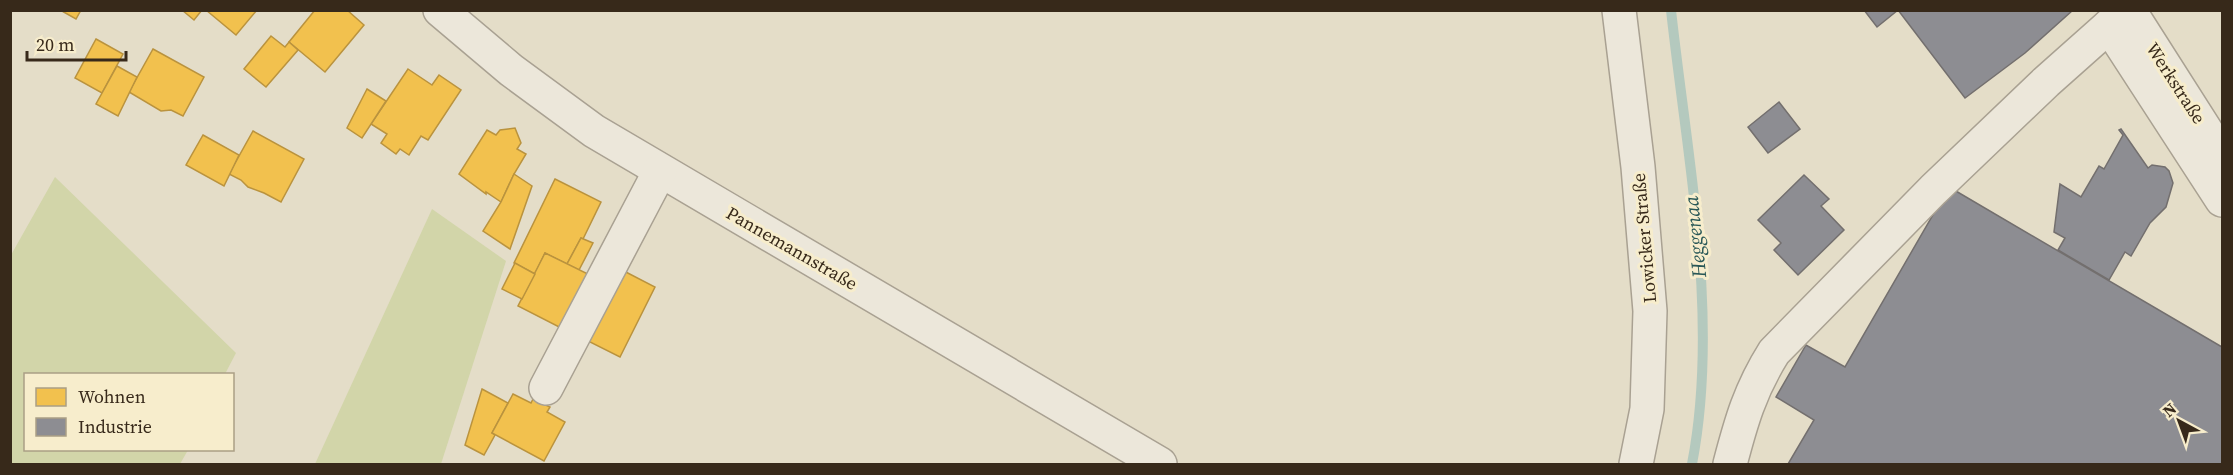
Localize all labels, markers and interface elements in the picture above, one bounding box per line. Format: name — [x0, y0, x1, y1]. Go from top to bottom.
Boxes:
scale bar — [27, 24, 126, 62]
text: 20 m — [36, 32, 74, 57]
street label: Werkstraße — [2140, 37, 2212, 129]
street label: Lowicker Straße — [1626, 172, 1662, 304]
water label: Heggenaa — [1677, 194, 1713, 280]
street label: Pannemannstraße — [722, 200, 862, 296]
legend — [24, 373, 234, 451]
text: Wohnen — [78, 384, 146, 409]
north arrow — [2149, 391, 2209, 451]
text: N — [2158, 397, 2181, 422]
text: Industrie — [78, 414, 152, 439]

